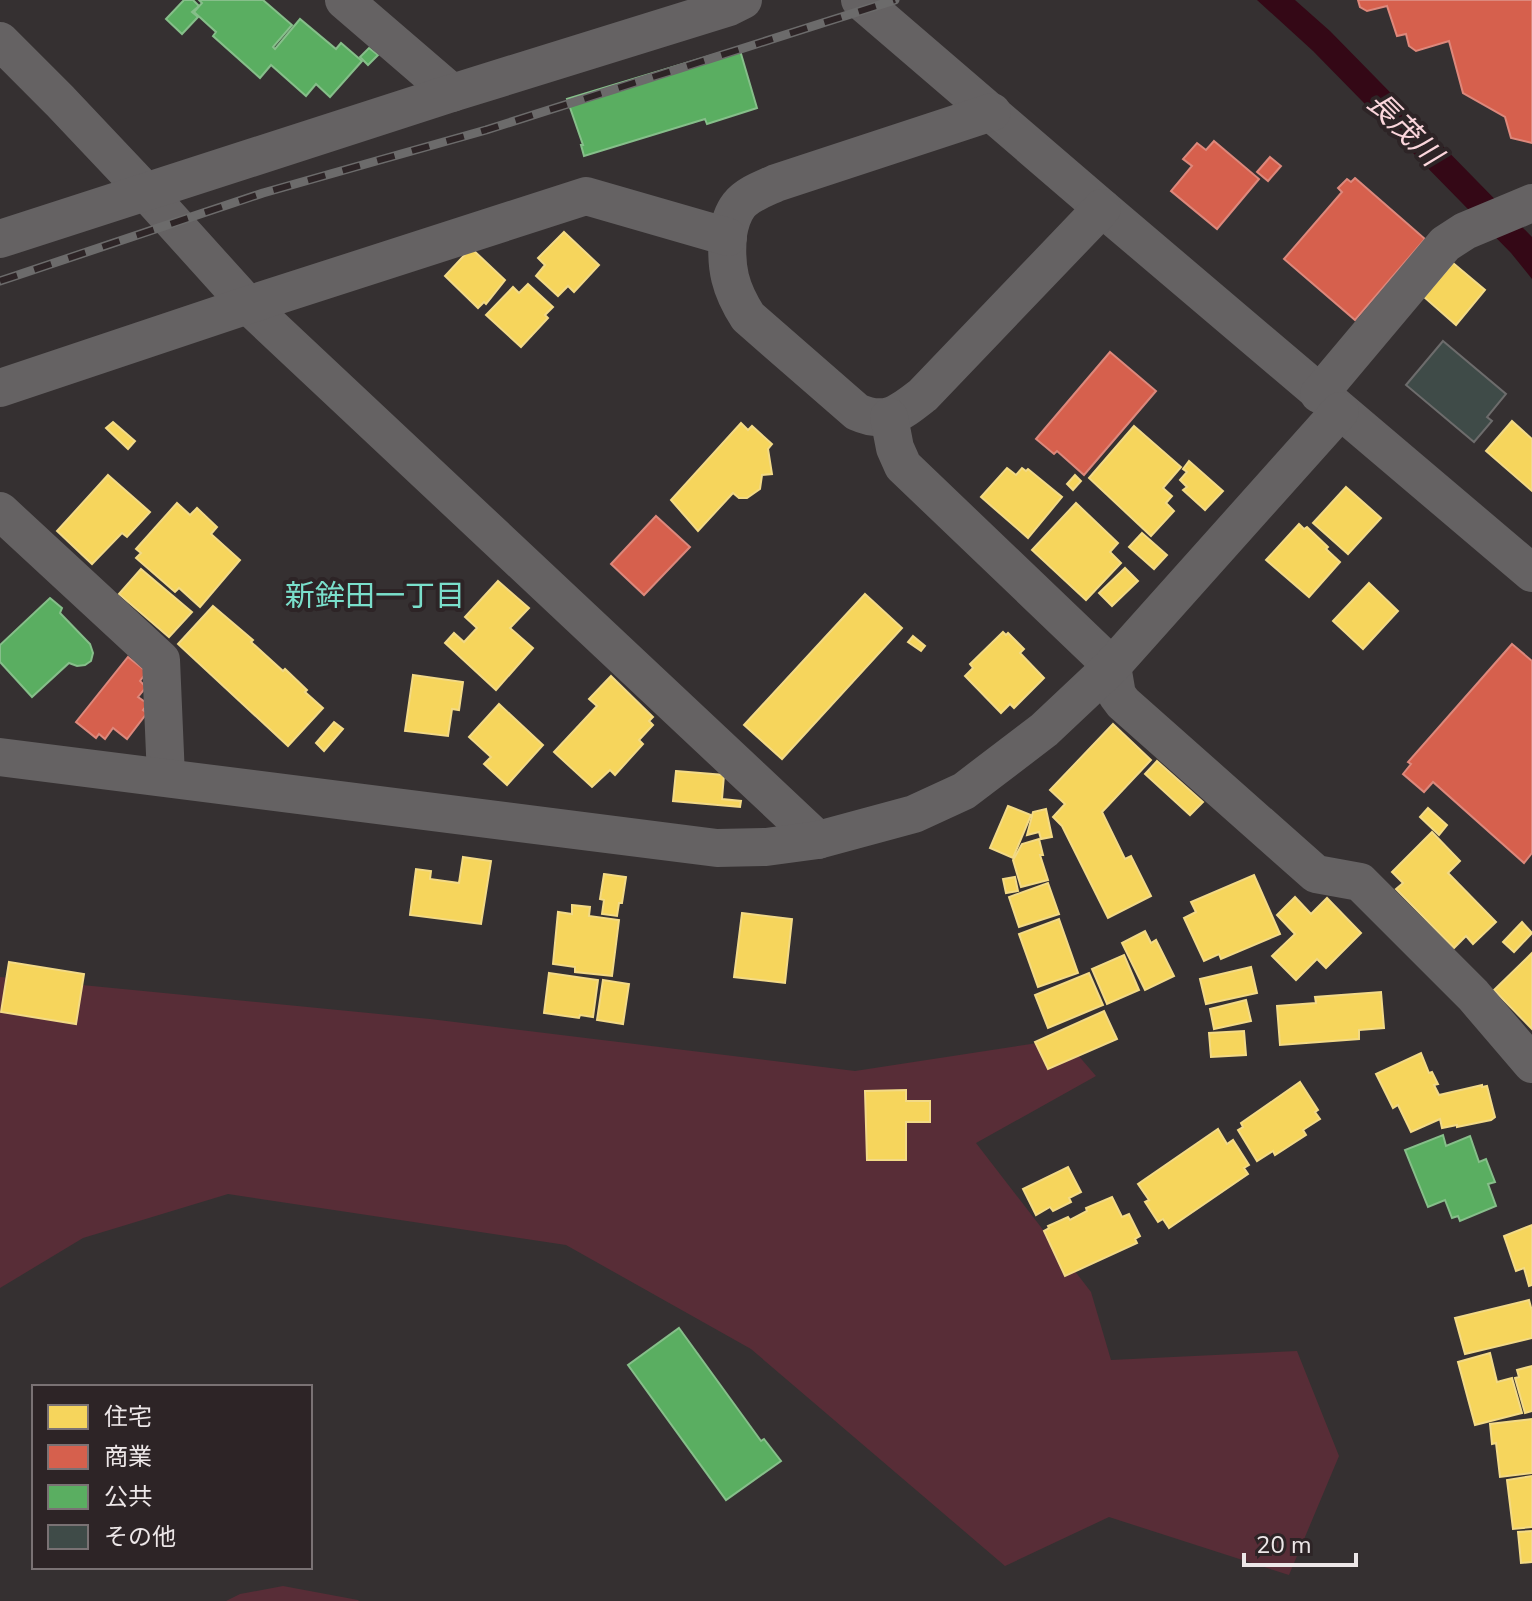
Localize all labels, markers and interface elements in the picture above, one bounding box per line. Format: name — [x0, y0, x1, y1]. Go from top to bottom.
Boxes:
water label: 長茂川 — [1358, 83, 1452, 177]
district label: 新鉾田一丁目 — [285, 576, 465, 617]
legend — [32, 1385, 312, 1569]
text: 住宅 — [104, 1401, 152, 1433]
text: 商業 — [104, 1441, 152, 1473]
text: 公共 — [104, 1481, 152, 1513]
scale bar — [1244, 1517, 1356, 1567]
text: その他 — [104, 1521, 176, 1553]
text: 20 m — [1256, 1529, 1312, 1561]

